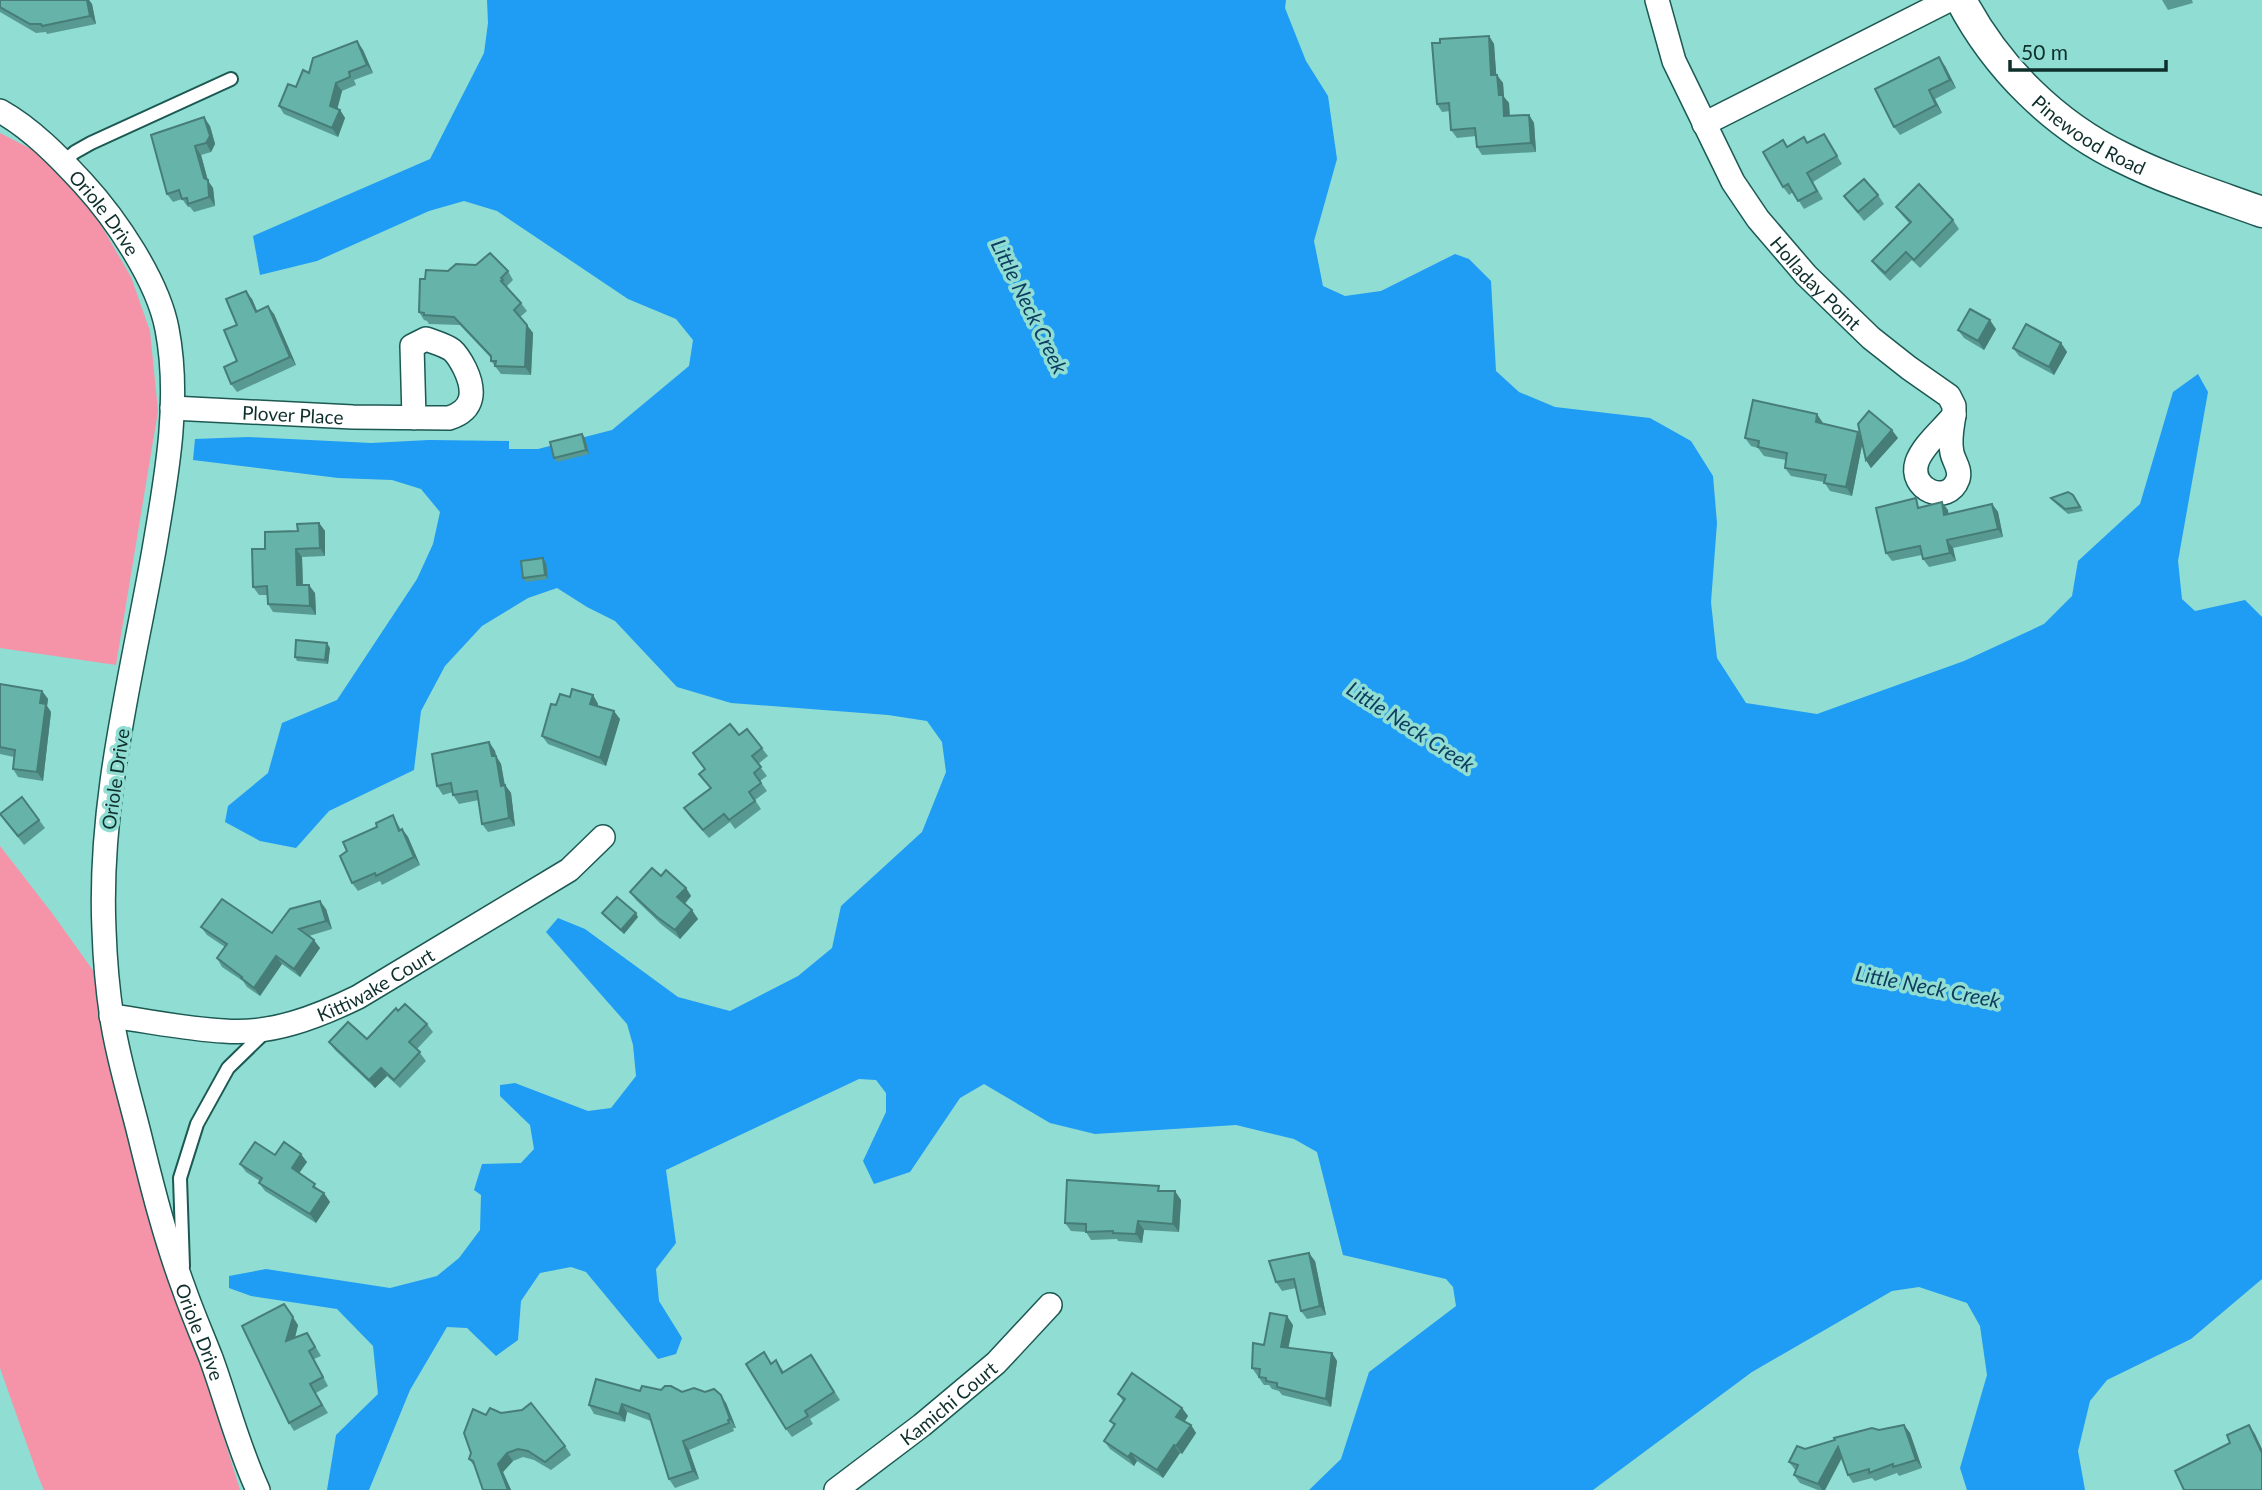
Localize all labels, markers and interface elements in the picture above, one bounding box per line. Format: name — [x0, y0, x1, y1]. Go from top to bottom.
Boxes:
scale bar — [2010, 28, 2166, 72]
text: 50 m — [2021, 39, 2068, 64]
street label: Pinewood Road — [2028, 89, 2150, 179]
street label: Oriole Drive — [65, 165, 145, 259]
street label: Holladay Point — [1766, 231, 1867, 334]
water label: Little Neck Creek — [987, 234, 1074, 378]
street label: Plover Place — [242, 400, 344, 428]
water label: Little Neck Creek — [1343, 675, 1480, 777]
street label: Oriole Drive — [97, 727, 133, 831]
street label: Kittiwake Court — [313, 942, 438, 1026]
water label: Little Neck Creek — [1853, 960, 2004, 1012]
street label: Oriole Drive — [171, 1280, 229, 1383]
street label: Kamichi Court — [895, 1356, 1001, 1449]

